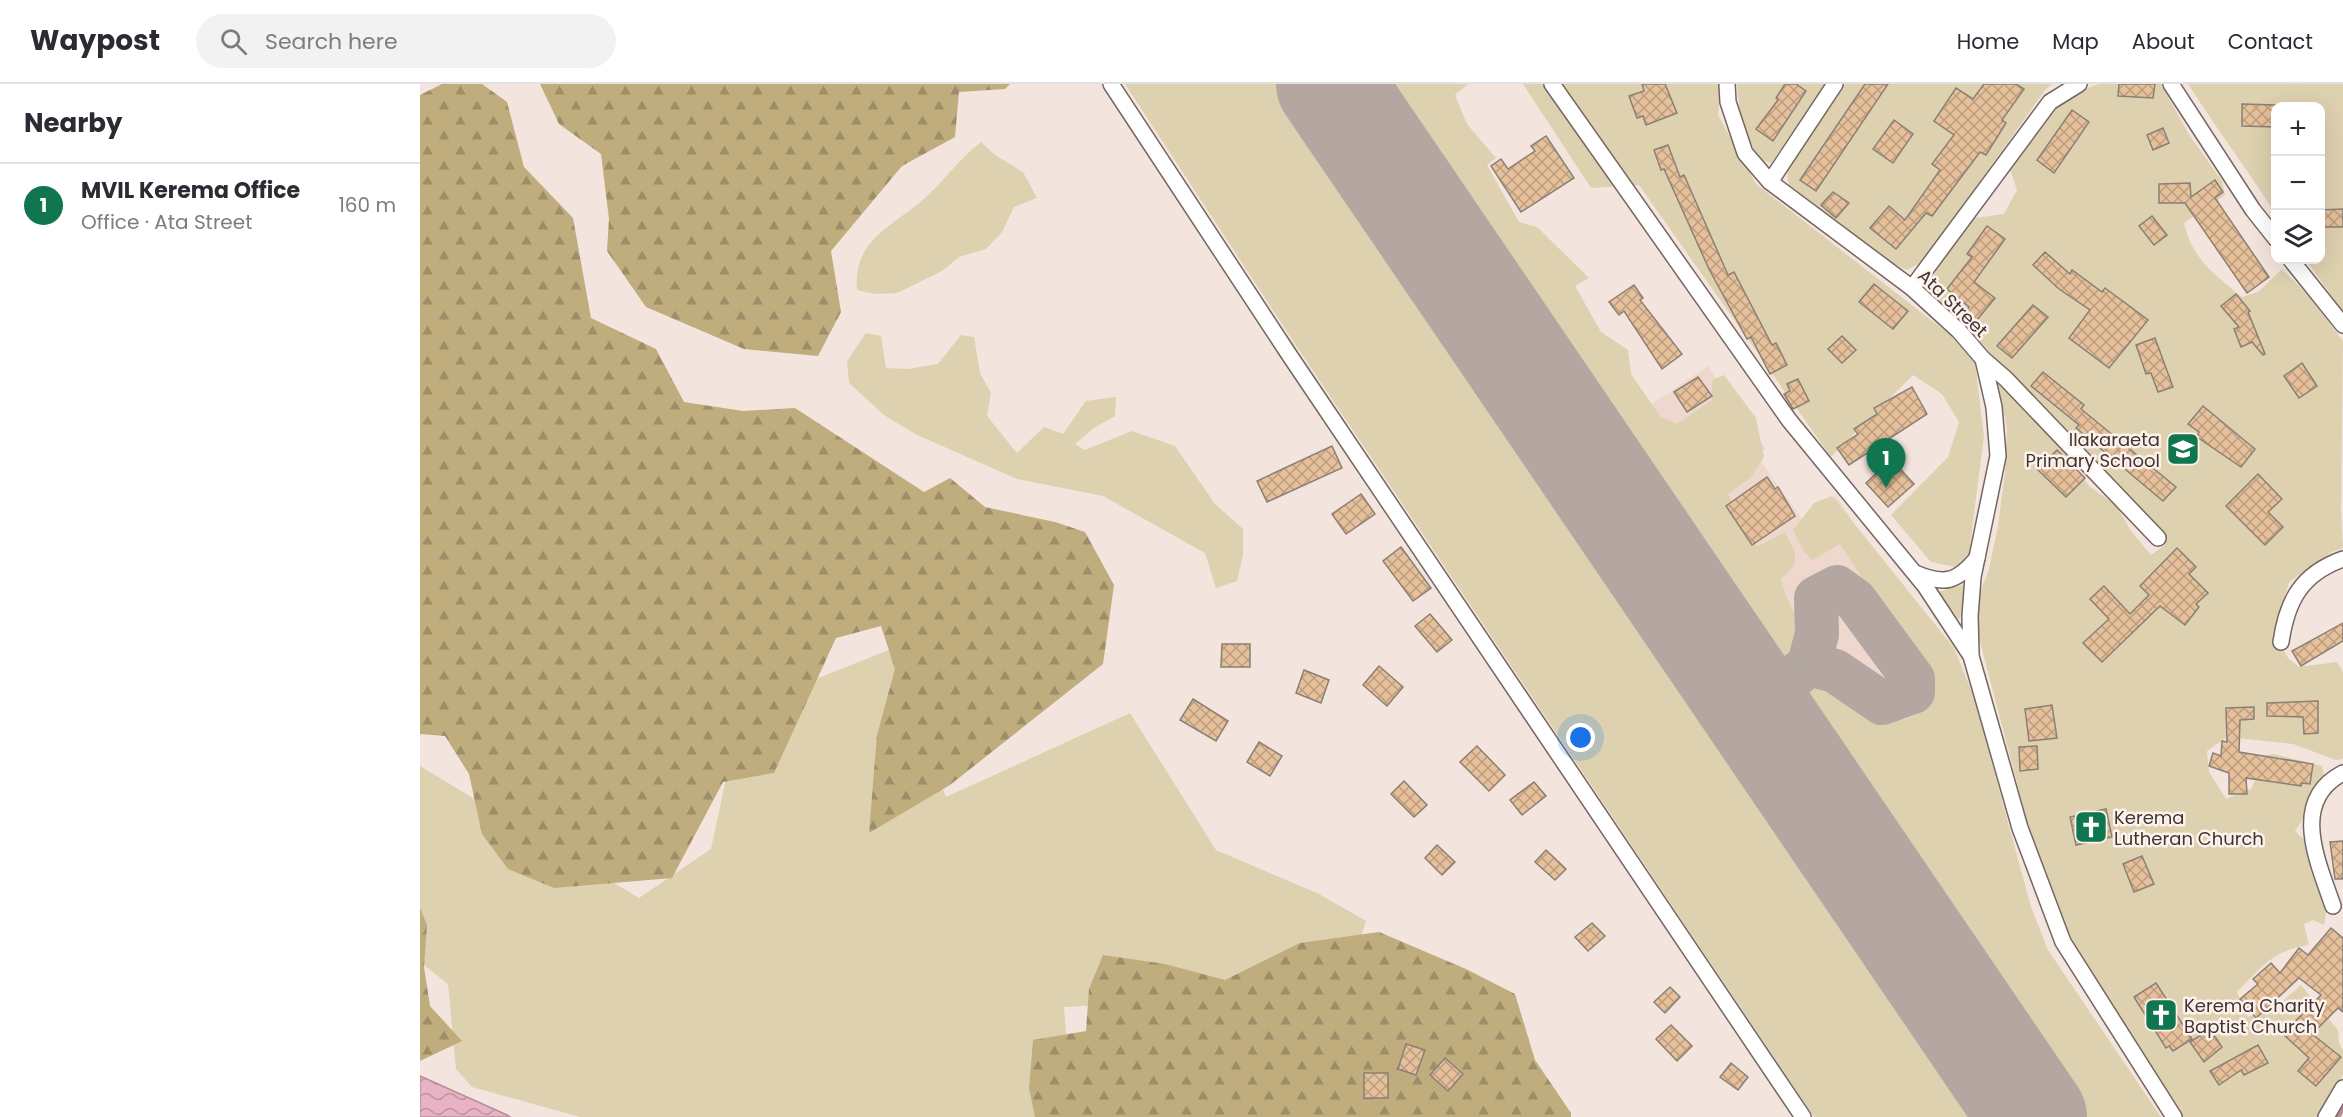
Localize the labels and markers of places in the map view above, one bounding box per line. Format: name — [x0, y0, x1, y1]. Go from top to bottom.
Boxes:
place label: Ilakaraeta Primary School — [2026, 427, 2160, 473]
school or university icon: Ilakaraeta Primary School — [2165, 431, 2201, 467]
pin: 1 — [1866, 438, 1906, 488]
place label: Kerema Lutheran Church — [2114, 805, 2264, 851]
church icon: Kerema Lutheran Church — [2073, 809, 2109, 845]
place label: Kerema Charity Baptist Church — [2184, 993, 2325, 1039]
church icon: Kerema Charity Baptist Church — [2143, 997, 2179, 1033]

